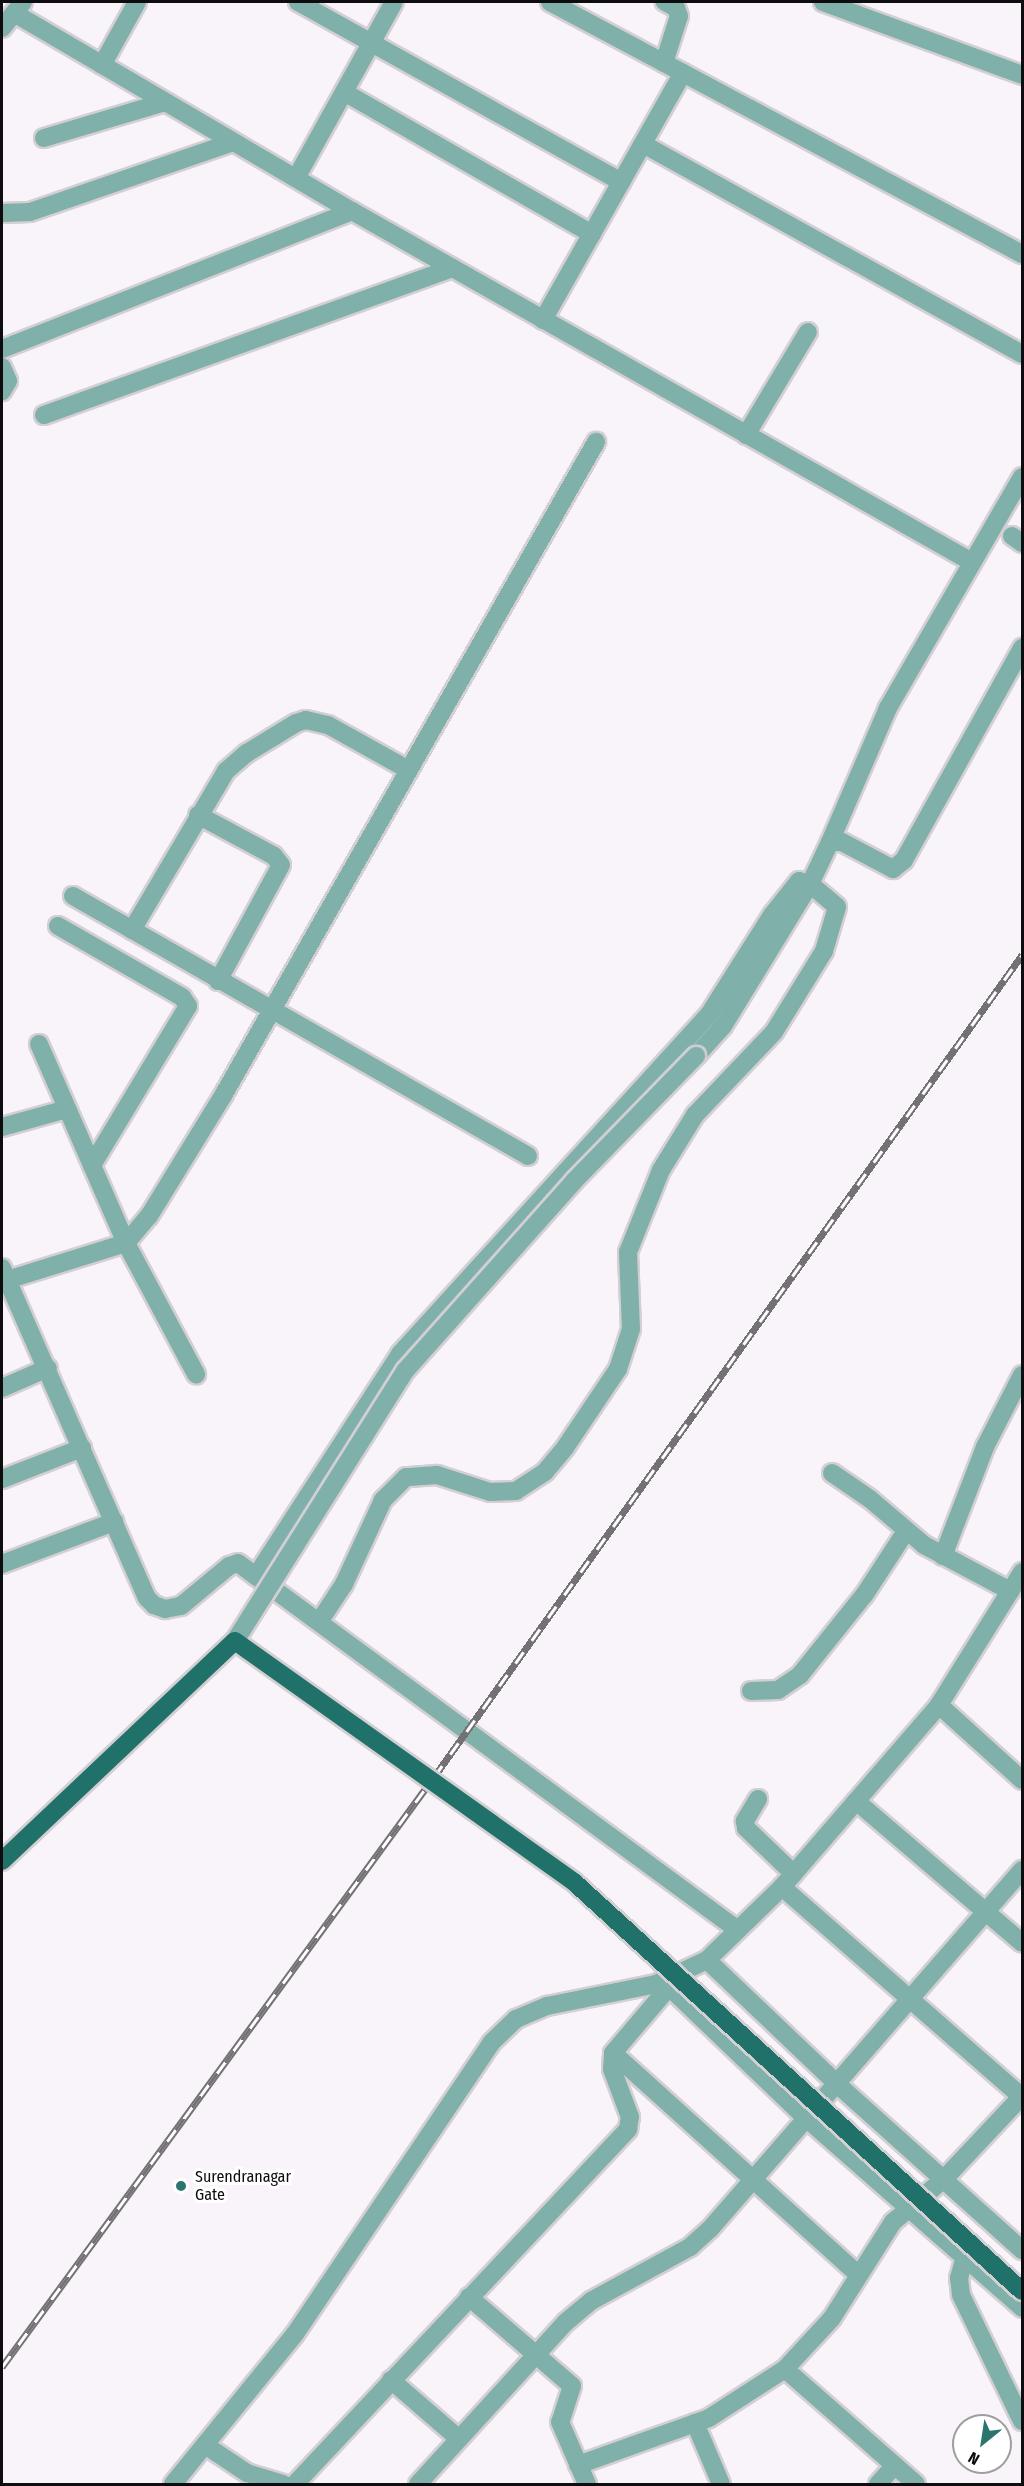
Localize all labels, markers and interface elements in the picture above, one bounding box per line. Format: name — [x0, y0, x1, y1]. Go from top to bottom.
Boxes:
place label: Surendranagar Gate — [195, 2167, 291, 2205]
marker: Surendranagar Gate — [172, 2177, 190, 2195]
north arrow — [952, 2414, 1012, 2474]
text: N — [965, 2448, 983, 2469]

